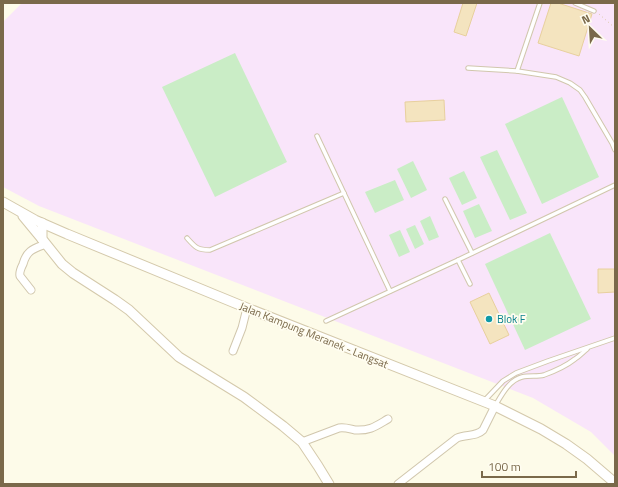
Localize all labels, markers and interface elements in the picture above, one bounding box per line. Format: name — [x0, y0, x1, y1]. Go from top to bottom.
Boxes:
north arrow — [570, 8, 610, 48]
text: N — [579, 10, 593, 28]
street label: Jalan Kampung Meranek - Langsat — [237, 298, 391, 372]
place label: Blok F — [497, 311, 526, 327]
marker: Blok F — [484, 314, 494, 324]
scale bar — [482, 453, 576, 479]
text: 100 m — [488, 457, 521, 476]

